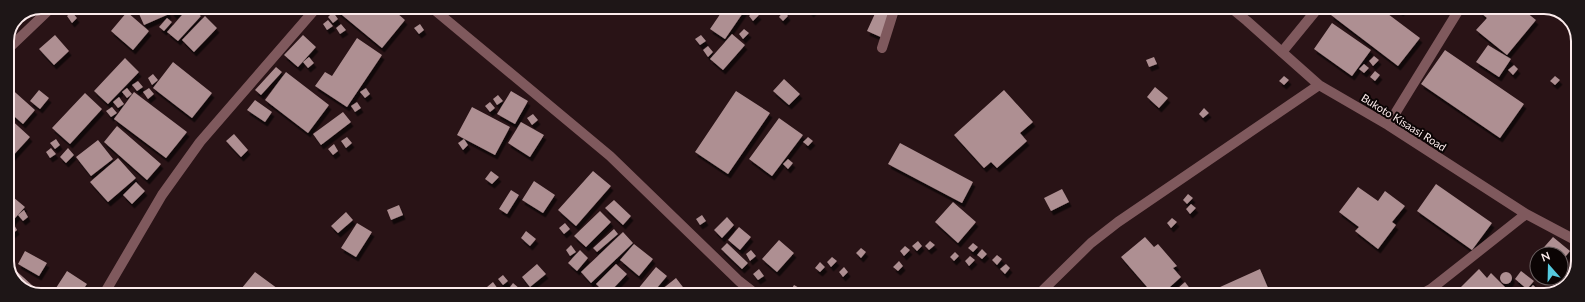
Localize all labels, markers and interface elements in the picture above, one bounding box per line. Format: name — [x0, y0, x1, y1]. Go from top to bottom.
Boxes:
street label: Bukoto Kisaasi Road — [1359, 91, 1449, 153]
north arrow — [1529, 246, 1569, 286]
text: N — [1539, 249, 1552, 264]

